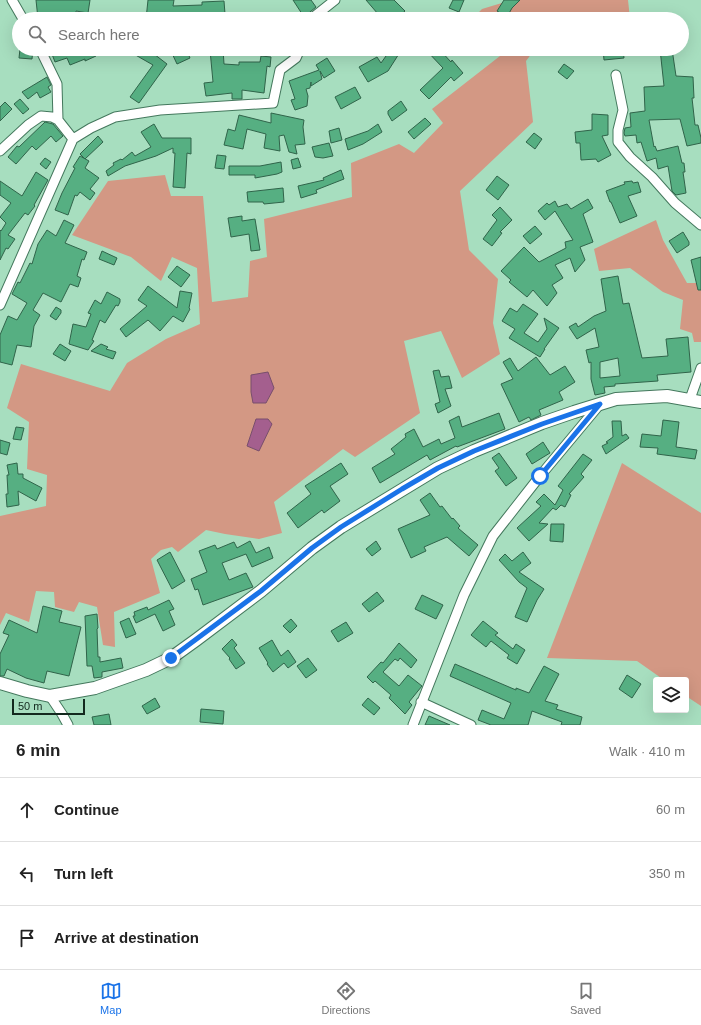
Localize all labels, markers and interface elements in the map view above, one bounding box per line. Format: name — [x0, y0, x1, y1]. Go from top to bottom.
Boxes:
search box — [12, 12, 689, 56]
icon: search — [26, 23, 48, 45]
text: Search here — [58, 26, 140, 43]
route start — [531, 467, 549, 485]
route end — [162, 649, 180, 667]
map controls — [653, 677, 689, 713]
button: layers — [653, 677, 689, 713]
scale bar — [12, 697, 85, 716]
text: 50 m — [18, 700, 42, 712]
text: 6 min — [16, 741, 60, 760]
text: Walk · 410 m — [609, 744, 685, 759]
icon: ahead — [16, 799, 38, 821]
text: Continue — [54, 801, 119, 818]
text: 60 m — [656, 802, 685, 817]
icon: left — [16, 863, 38, 885]
text: Turn left — [54, 865, 113, 882]
text: 350 m — [649, 866, 685, 881]
icon: arrive — [16, 927, 38, 949]
text: Arrive at destination — [54, 929, 199, 946]
tab: Map — [100, 980, 122, 1016]
tab: Directions — [321, 980, 370, 1016]
tab: Saved — [570, 980, 601, 1016]

